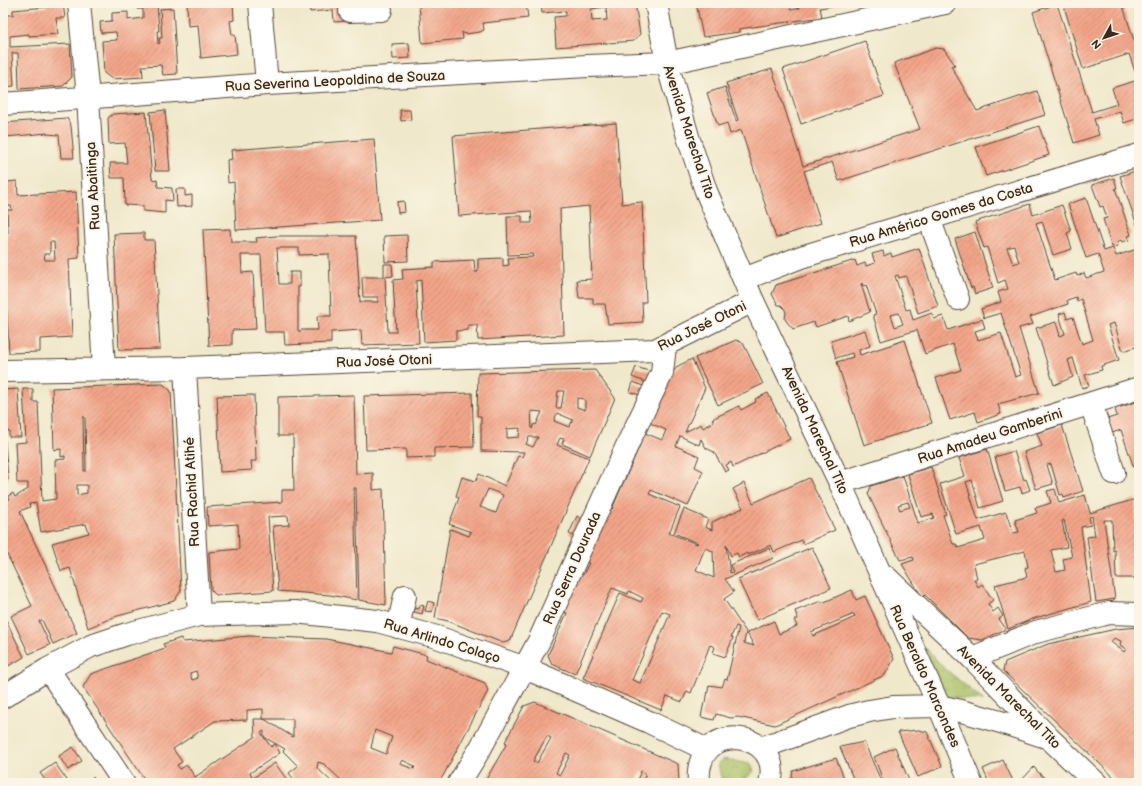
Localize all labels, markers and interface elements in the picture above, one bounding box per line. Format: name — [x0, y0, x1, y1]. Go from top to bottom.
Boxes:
north arrow — [1084, 18, 1124, 58]
text: N — [1089, 37, 1104, 51]
street label: Avenida Marechal Tito — [659, 63, 719, 201]
street label: Rua Severina Leopoldina de Souza — [224, 67, 446, 95]
street label: Rua Abaitinga — [82, 141, 104, 231]
street label: Rua Américo Gomes da Costa — [847, 179, 1035, 251]
street label: Rua José Otoni — [655, 297, 749, 355]
street label: Rua José Otoni — [335, 351, 433, 371]
street label: Avenida Marechal Tito — [778, 363, 852, 497]
street label: Rua Amadeu Gamberini — [915, 405, 1065, 467]
street label: Rua Rachid Atihé — [181, 436, 203, 547]
street label: Rua Serra Dourada — [539, 509, 605, 627]
street label: Rua Beraldo Marcondes — [886, 602, 964, 750]
street label: Rua Arlindo Colaço — [381, 615, 503, 667]
street label: Avenida Marechal Tito — [954, 642, 1064, 752]

